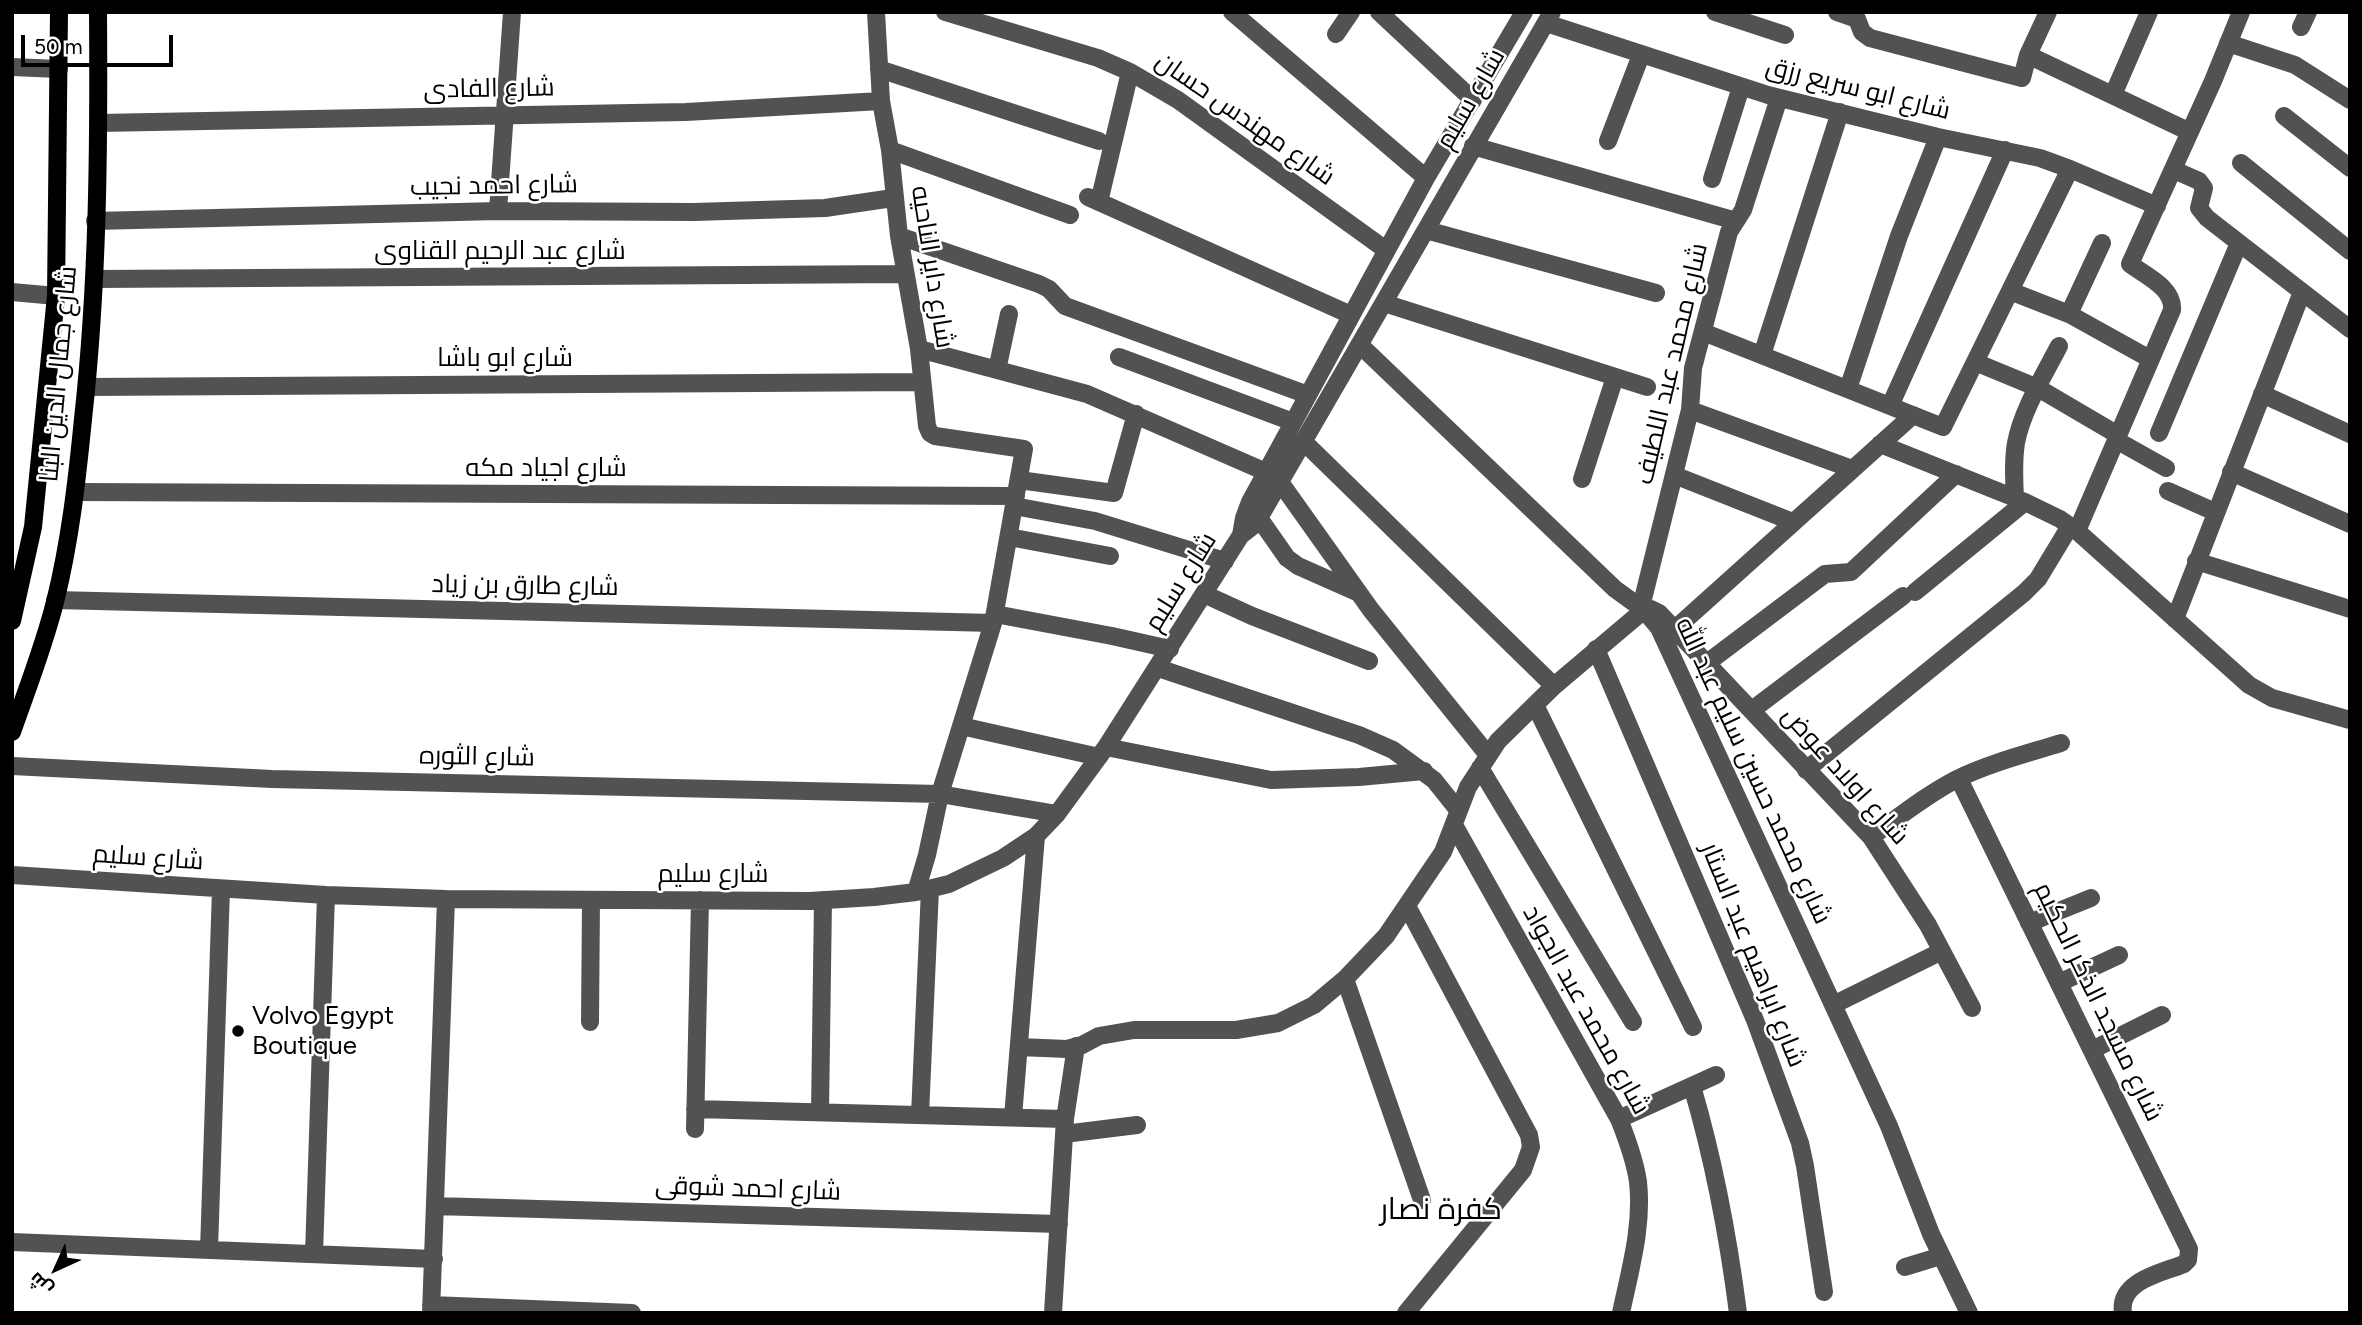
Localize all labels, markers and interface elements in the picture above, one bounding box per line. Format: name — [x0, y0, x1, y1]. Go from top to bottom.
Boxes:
scale bar — [24, 21, 177, 65]
text: 50 m — [34, 34, 83, 59]
street label: شارع سليم — [1430, 43, 1512, 155]
street label: شارع مهندس حسان — [1149, 45, 1341, 193]
street label: شارع ابو سريع رزق — [1763, 51, 1953, 127]
street label: شارع الفادى — [423, 72, 555, 106]
street label: شارع احمد نجيب — [410, 169, 578, 203]
street label: شارع داير الناحيه — [904, 184, 960, 350]
street label: شارع عبد الرحيم القناوى — [374, 235, 626, 267]
street label: شارع محمد عبد اللطيف — [1629, 240, 1715, 488]
street label: شارع جمال الدين البنا — [34, 265, 84, 483]
street label: شارع ابو باشا — [437, 342, 573, 374]
street label: شارع اجياد مكه — [465, 452, 627, 484]
street label: شارع سليم — [1138, 527, 1224, 637]
street label: شارع طارق بن زياد — [431, 569, 619, 603]
street label: شارع محمد حسين سليم عبد الله — [1668, 613, 1838, 929]
street label: شارع اولاد عوض — [1775, 701, 1915, 851]
street label: شارع الثوره — [419, 740, 535, 774]
street label: شارع ابراهيم عبد الستار — [1694, 838, 1812, 1072]
street label: شارع سليم — [92, 839, 204, 877]
street label: شارع سليم — [657, 858, 769, 890]
street label: شارع مسجد الذكر الحكيم — [2027, 877, 2169, 1127]
street label: شارع محمد عبد الجواد — [1515, 900, 1657, 1120]
place label: Volvo Egypt Boutique — [252, 1000, 394, 1062]
marker: Volvo Egypt Boutique — [230, 1023, 246, 1039]
street label: شارع احمد شوقى — [654, 1170, 842, 1208]
district label: كفرة نصار — [1380, 1192, 1502, 1228]
north arrow — [21, 1234, 91, 1304]
text: ش — [24, 1267, 58, 1301]

